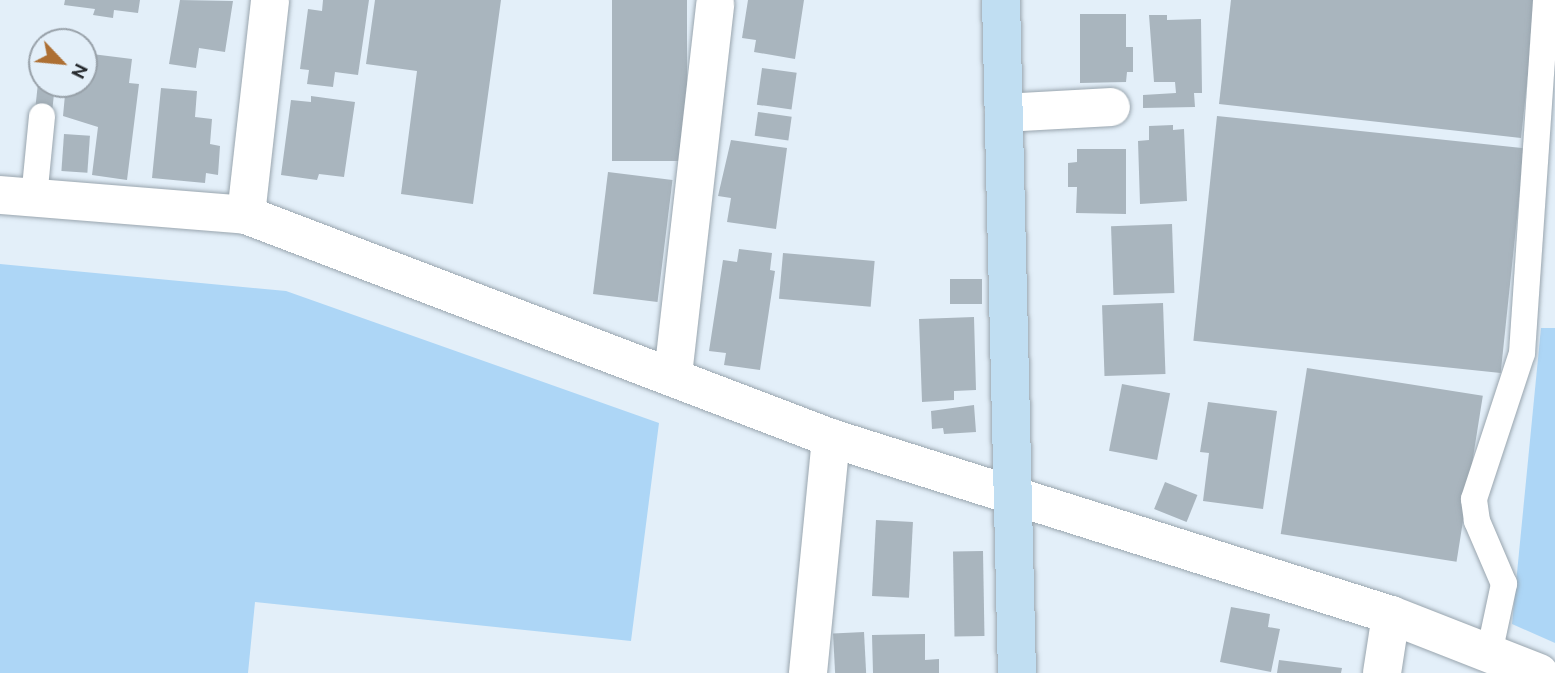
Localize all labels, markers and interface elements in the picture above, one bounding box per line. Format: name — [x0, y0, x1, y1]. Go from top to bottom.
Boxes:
north arrow — [28, 28, 98, 98]
text: N — [67, 60, 93, 83]

